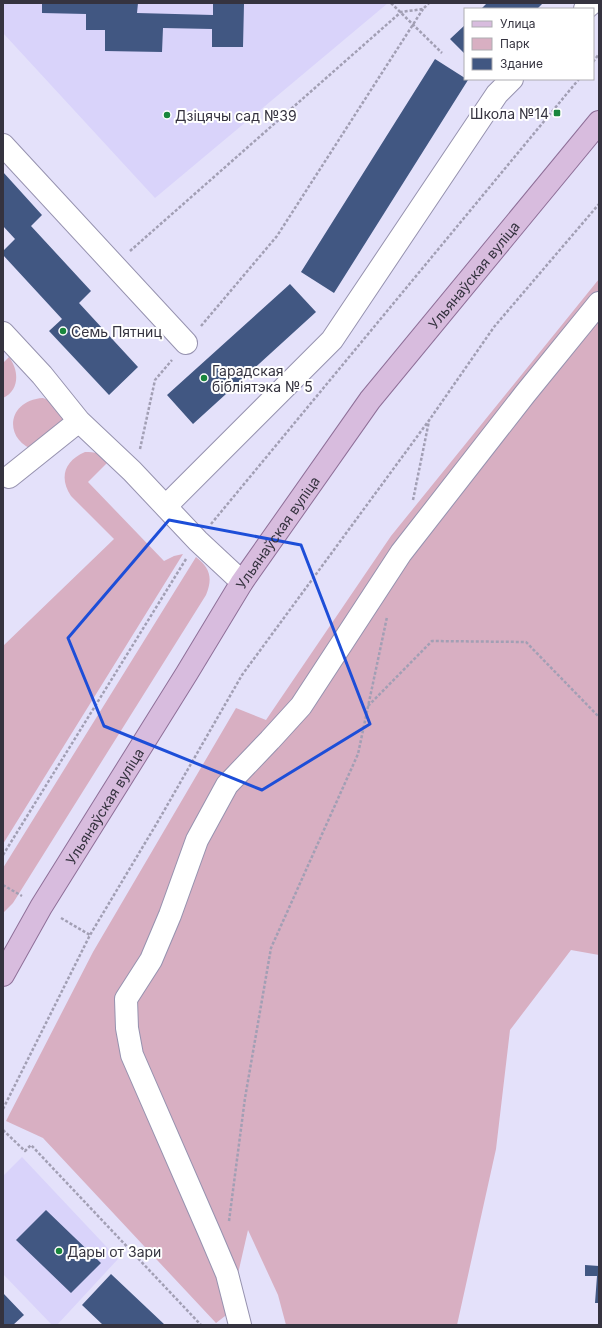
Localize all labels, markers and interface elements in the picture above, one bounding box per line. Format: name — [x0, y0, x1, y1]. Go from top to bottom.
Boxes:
legend — [464, 8, 594, 80]
text: Улица — [500, 16, 535, 31]
text: Парк — [500, 36, 530, 51]
text: Здание — [500, 56, 543, 71]
place label: Школа №14 — [470, 105, 549, 122]
place label: Дзіцячы сад №39 — [175, 107, 297, 124]
marker: Школа №14 — [552, 108, 562, 118]
marker: Дзіцячы сад №39 — [162, 110, 172, 120]
street label: Ульянаўская вуліца — [424, 217, 522, 332]
place label: Семь Пятниц — [71, 323, 162, 340]
marker: Семь Пятниц — [58, 326, 68, 336]
place label: Гарадская бібліятэка № 5 — [212, 362, 313, 395]
marker: Гарадская бібліятэка № 5 — [199, 373, 209, 383]
street label: Ульянаўская вуліца — [232, 472, 323, 592]
street label: Ульянаўская вуліца — [61, 745, 147, 867]
place label: Дары от Зари — [67, 1243, 161, 1260]
marker: Дары от Зари — [54, 1246, 64, 1256]

